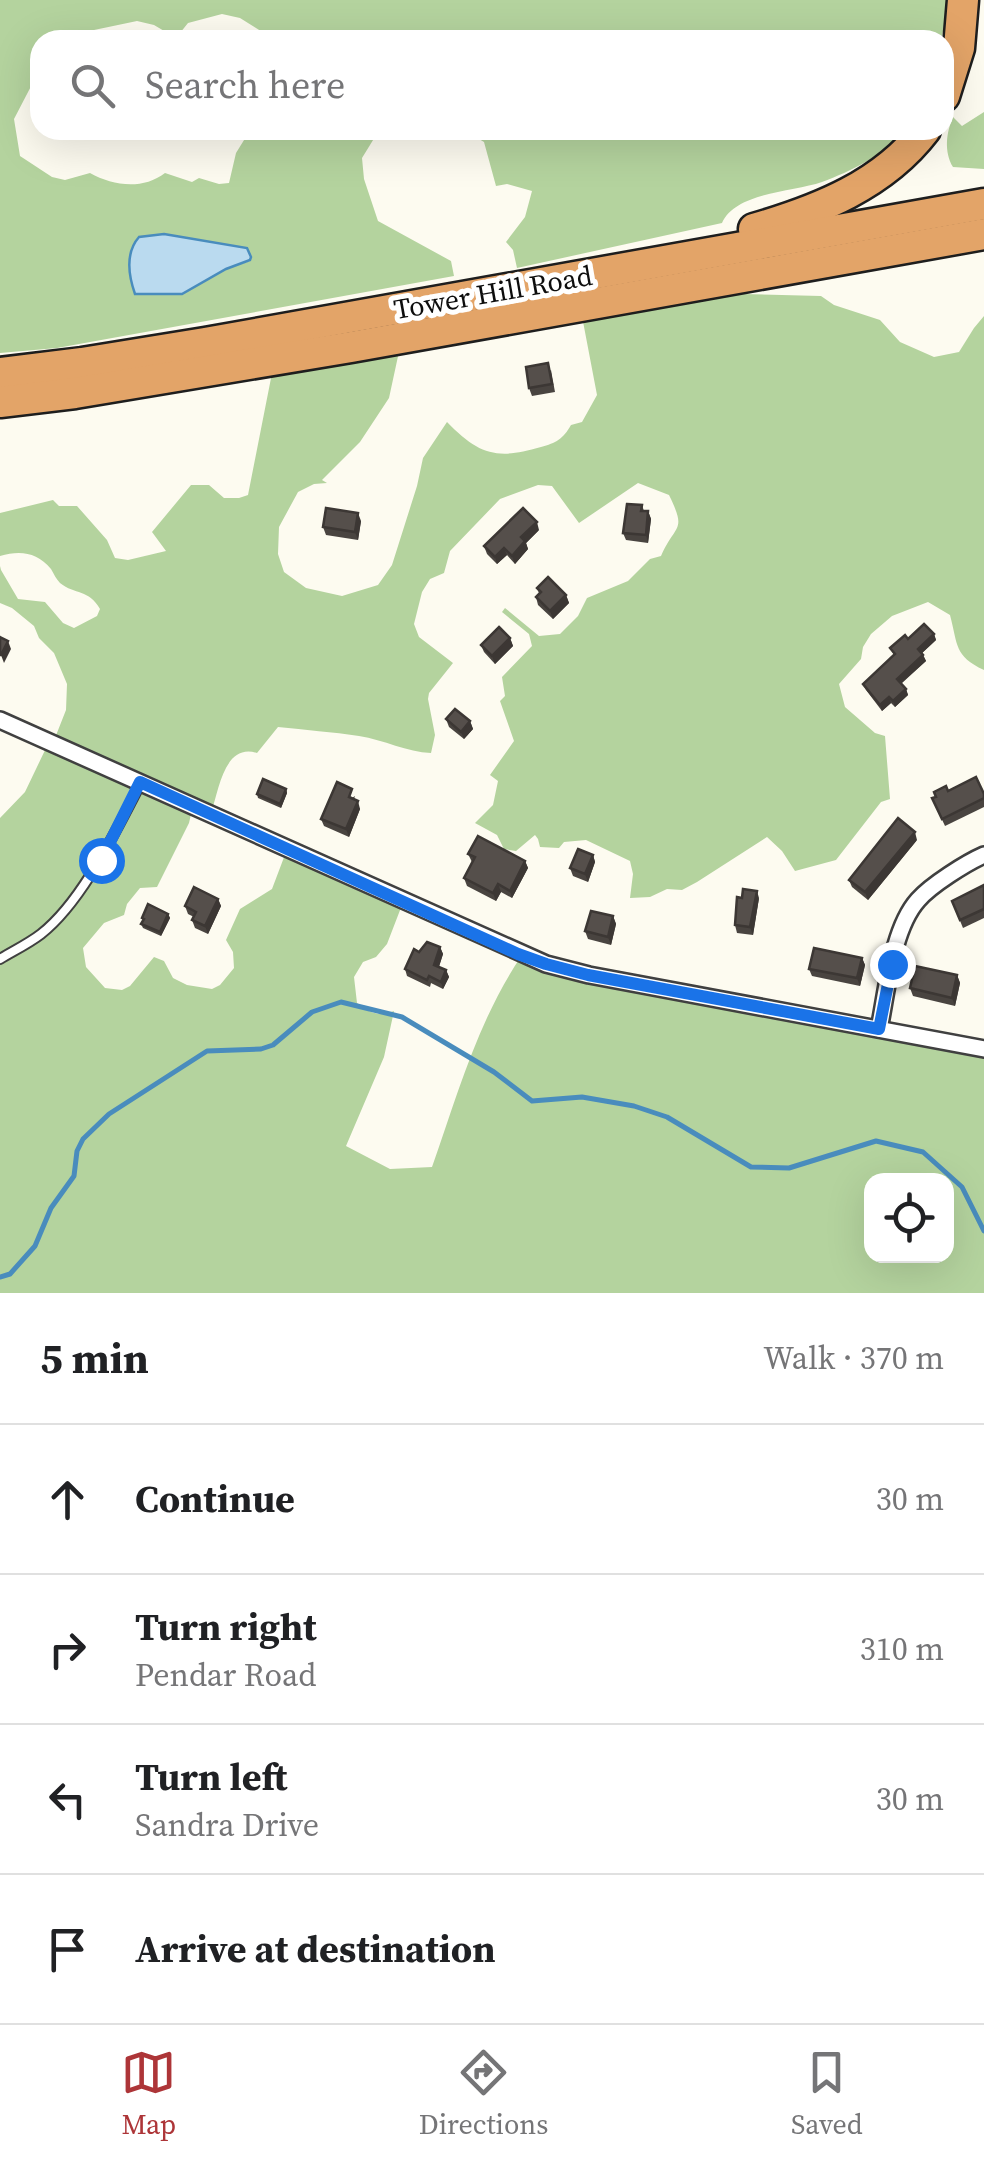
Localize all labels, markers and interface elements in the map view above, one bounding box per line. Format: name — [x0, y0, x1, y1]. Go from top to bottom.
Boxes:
search box — [30, 30, 954, 140]
icon: search — [65, 58, 120, 113]
text: Search here — [145, 59, 345, 111]
street label: Tower Hill Road — [391, 256, 595, 328]
route start — [79, 838, 125, 884]
route end — [870, 942, 916, 988]
map controls — [864, 1173, 954, 1263]
button: locate — [864, 1173, 954, 1263]
text: 5 min — [40, 1329, 149, 1387]
text: Walk · 370 m — [763, 1336, 944, 1380]
icon: ahead — [40, 1472, 95, 1527]
text: Continue — [135, 1473, 295, 1525]
text: 30 m — [876, 1477, 944, 1521]
text: Turn right — [135, 1601, 317, 1653]
icon: right — [40, 1622, 95, 1677]
text: 310 m — [860, 1627, 944, 1671]
text: Pendar Road — [135, 1653, 316, 1697]
text: Turn left — [135, 1751, 287, 1803]
icon: left — [40, 1772, 95, 1827]
text: 30 m — [876, 1777, 944, 1821]
text: Sandra Drive — [135, 1803, 319, 1847]
icon: arrive — [40, 1922, 95, 1977]
text: Arrive at destination — [135, 1923, 496, 1975]
tab: Map — [121, 2045, 176, 2143]
tab: Directions — [419, 2045, 548, 2143]
tab: Saved — [791, 2045, 863, 2143]

